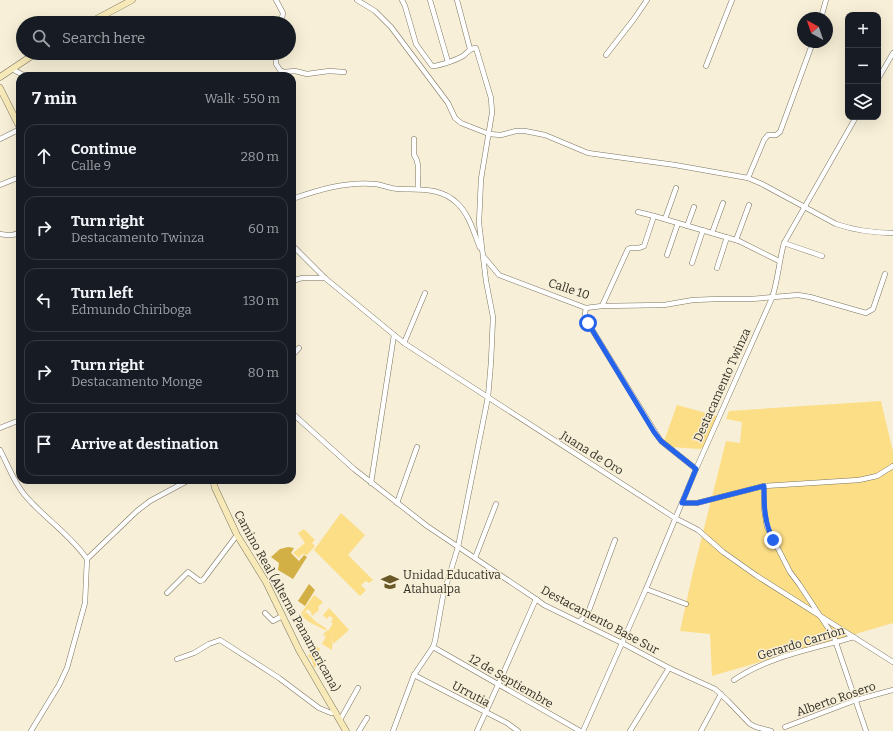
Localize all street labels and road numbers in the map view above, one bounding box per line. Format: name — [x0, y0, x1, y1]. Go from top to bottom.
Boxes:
street label: Calle 10 — [547, 276, 591, 302]
street label: Destacamento Twinza — [691, 326, 754, 444]
street label: Juana de Oro — [557, 428, 626, 478]
street label: Camino Real (Alterna Panamericana) — [231, 507, 344, 694]
street label: Destacamento Base Sur — [539, 583, 662, 657]
street label: Gerardo Carrion — [756, 623, 847, 663]
street label: 12 de Septiembre — [466, 651, 556, 711]
street label: Urrutia — [450, 678, 493, 710]
street label: Alberto Rosero — [795, 679, 878, 719]

